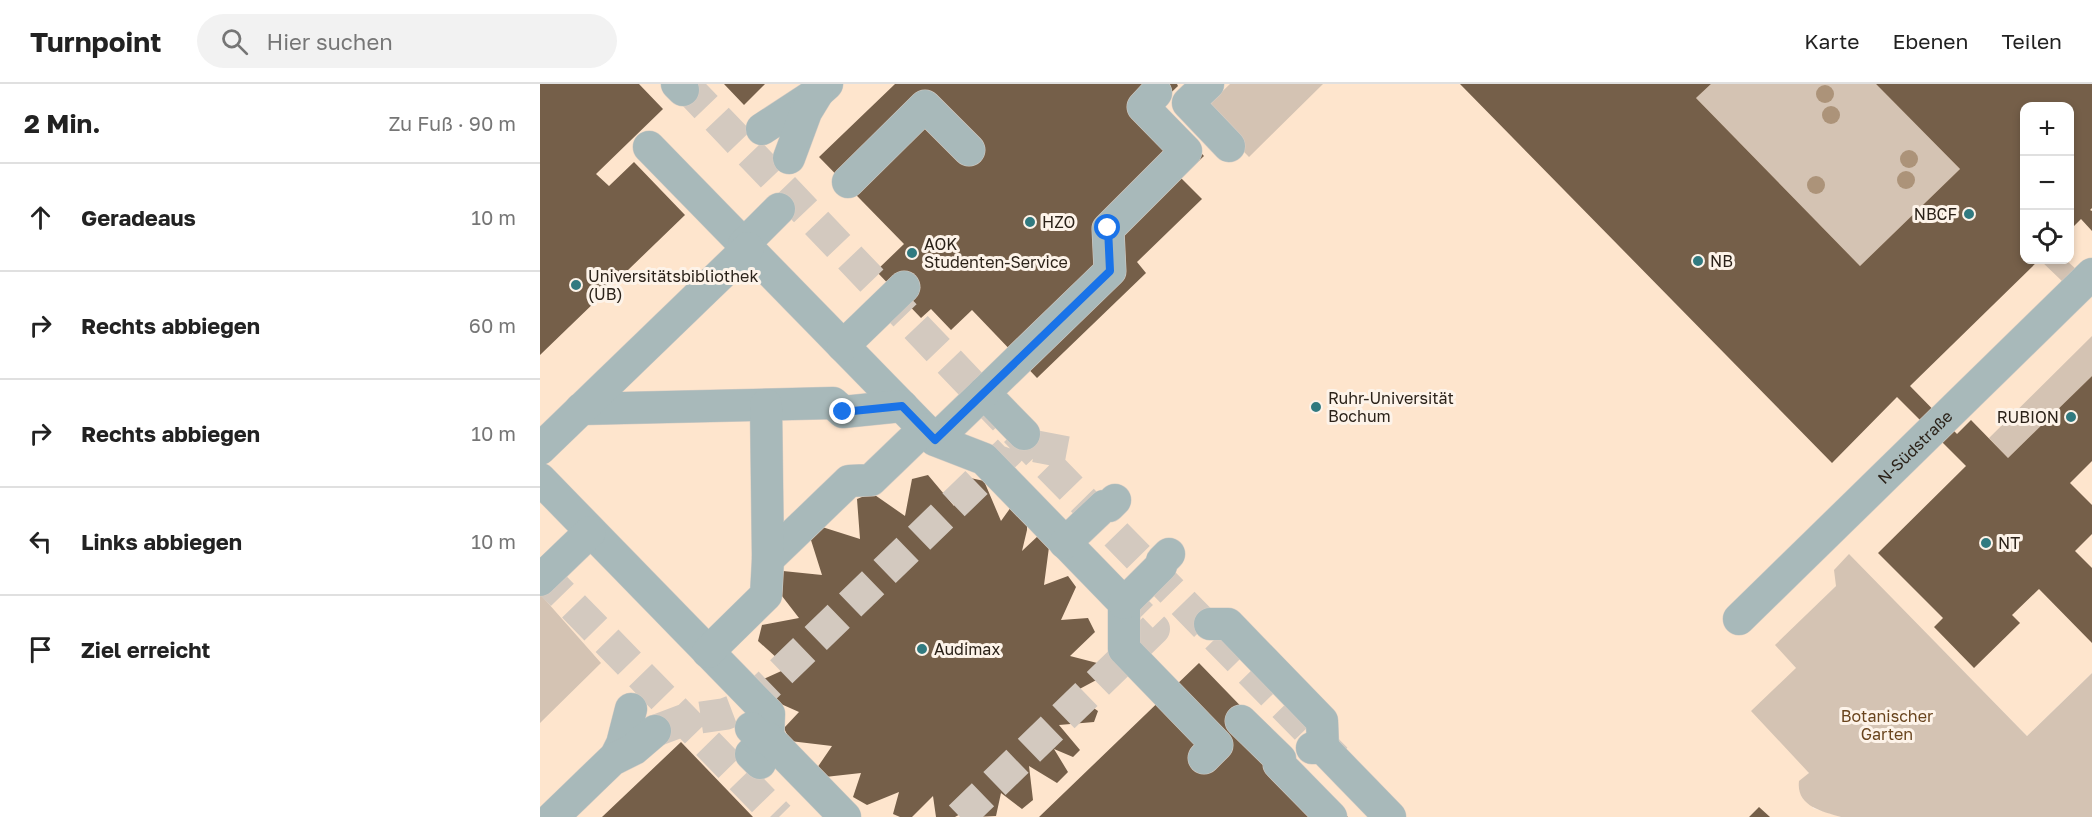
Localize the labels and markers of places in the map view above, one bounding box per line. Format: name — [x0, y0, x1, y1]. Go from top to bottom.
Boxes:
place label: NBCF — [1914, 204, 1957, 224]
marker: NBCF — [1962, 207, 1976, 221]
place label: HZO — [1042, 212, 1075, 232]
marker: HZO — [1023, 215, 1037, 229]
place label: AOK Studenten-Service — [924, 234, 1068, 272]
marker: AOK Studenten-Service — [905, 246, 919, 260]
place label: NB — [1710, 251, 1733, 271]
marker: NB — [1691, 254, 1705, 268]
place label: Universitätsbibliothek (UB) — [588, 266, 758, 304]
marker: Universitätsbibliothek (UB) — [569, 278, 583, 292]
place label: Ruhr-Universität Bochum — [1328, 388, 1454, 426]
marker: Ruhr-Universität Bochum — [1309, 400, 1323, 414]
place label: RUBION — [1997, 407, 2059, 427]
marker: RUBION — [2064, 410, 2078, 424]
place label: NT — [1998, 533, 2020, 553]
marker: NT — [1979, 536, 1993, 550]
place label: Audimax — [934, 639, 1000, 659]
marker: Audimax — [915, 642, 929, 656]

